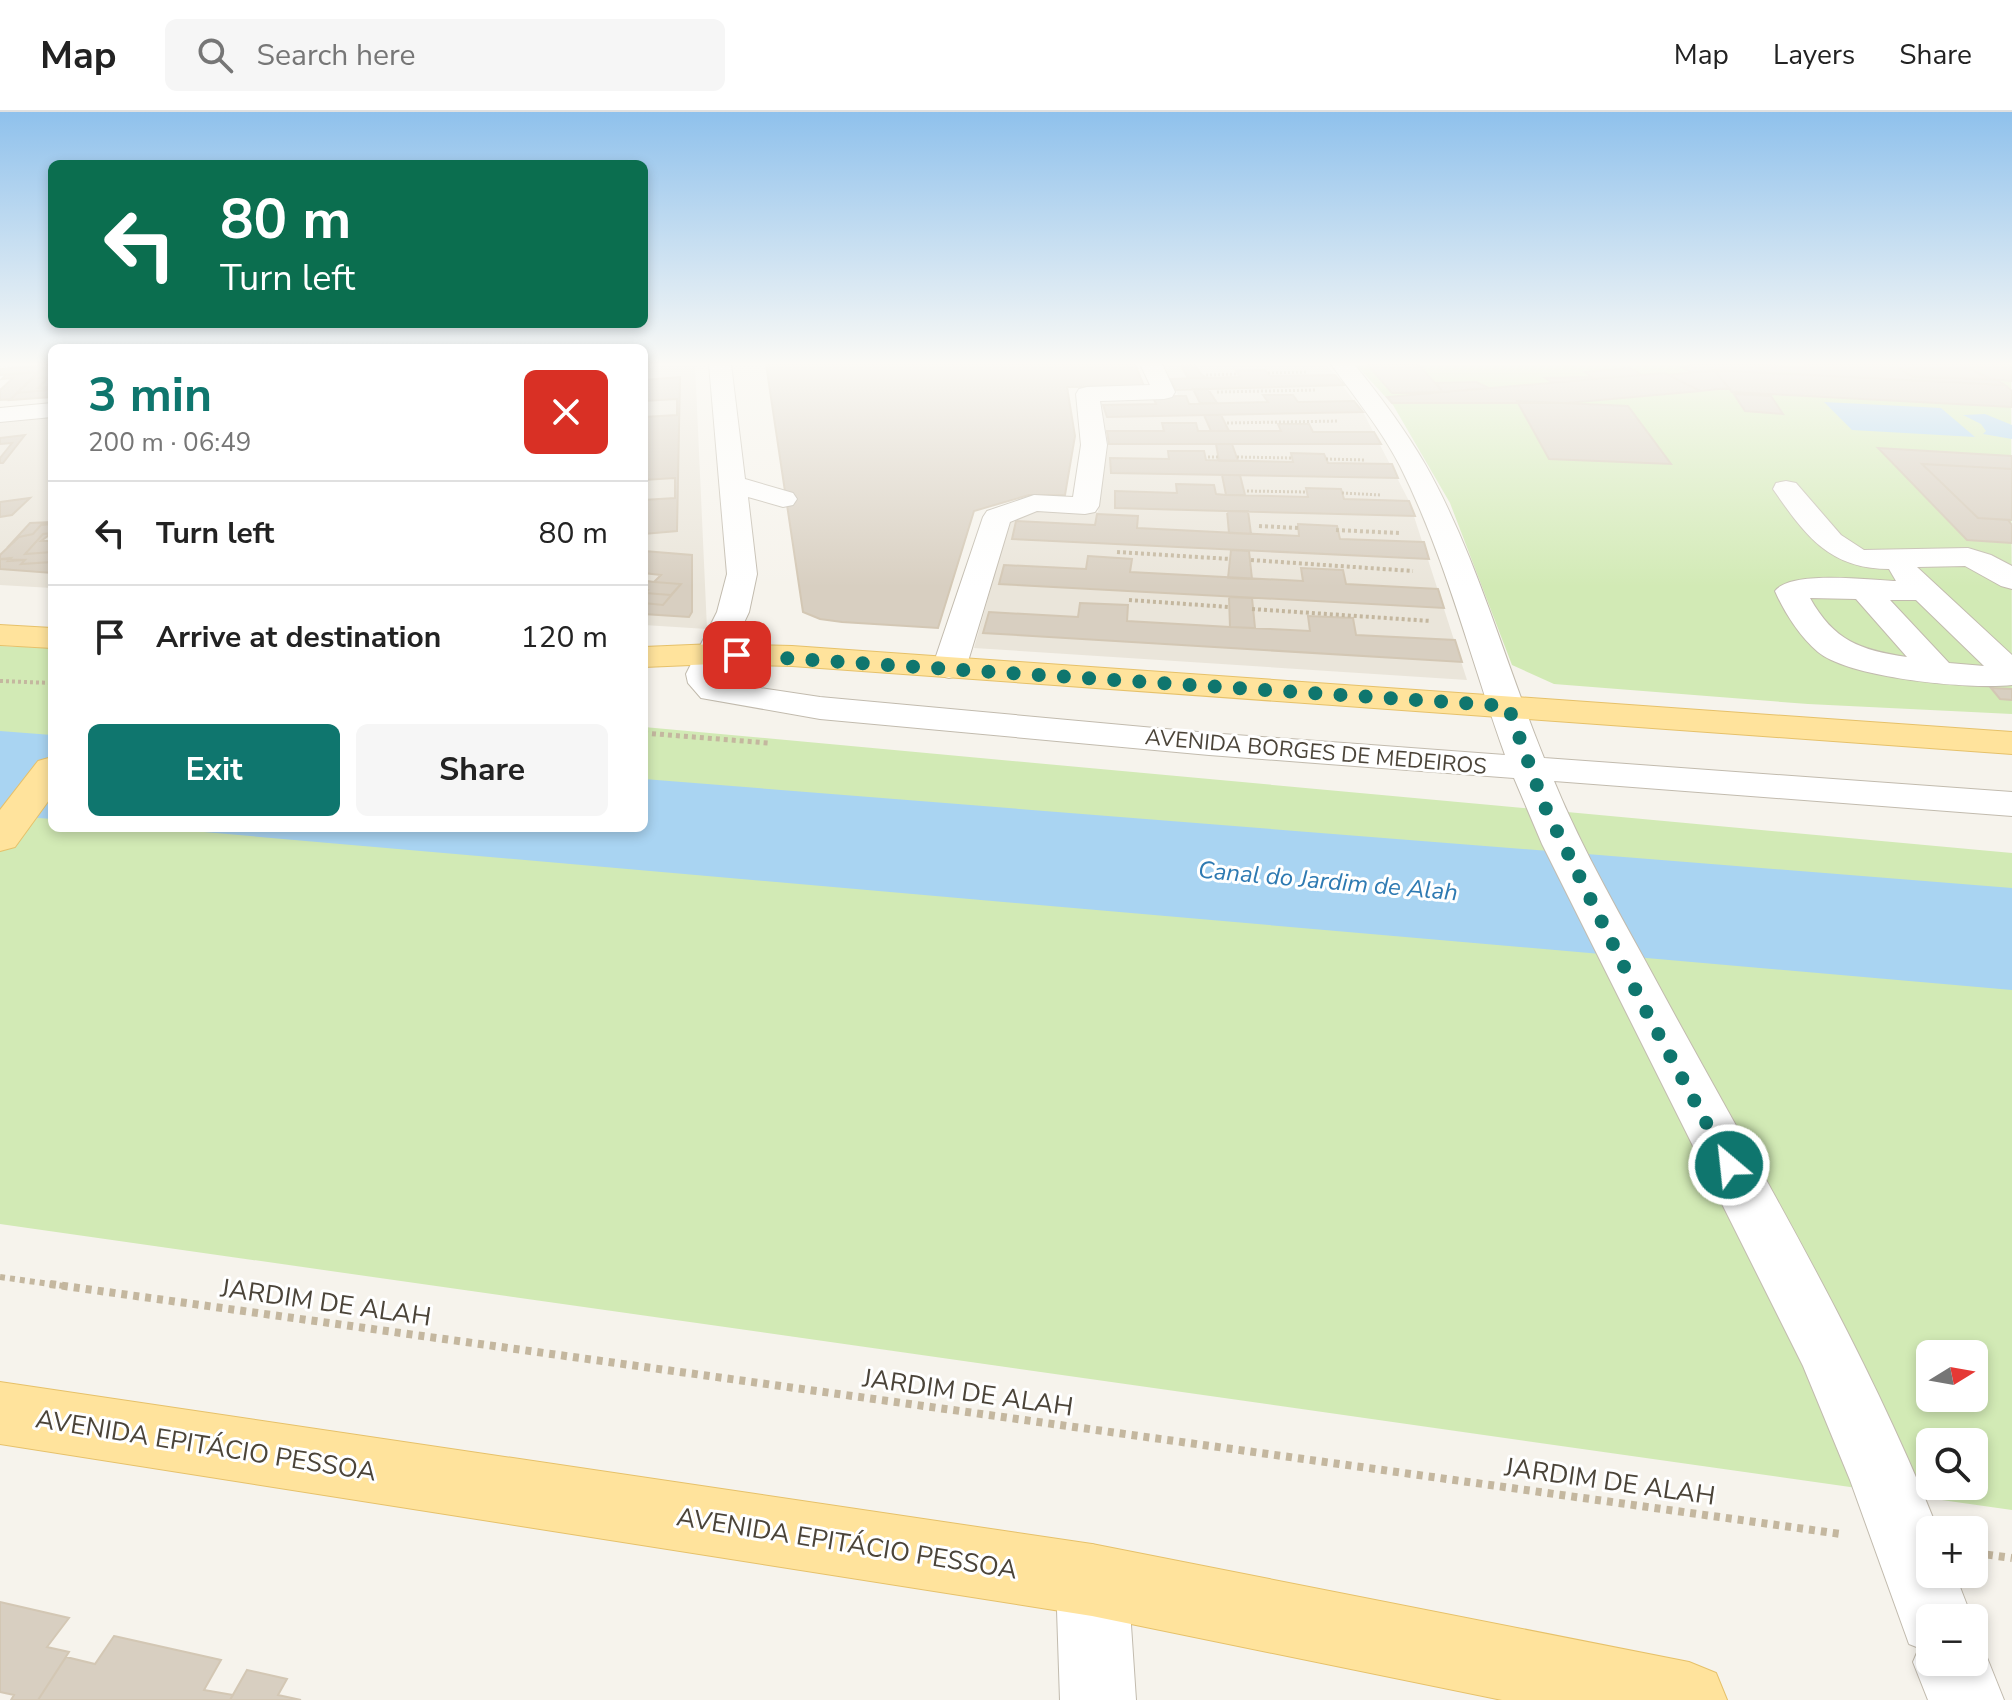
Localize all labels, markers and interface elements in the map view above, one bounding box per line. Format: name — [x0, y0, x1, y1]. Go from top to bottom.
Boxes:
search box — [165, 19, 725, 91]
text: Map — [40, 30, 117, 81]
icon: search — [193, 33, 237, 77]
text: Search here — [257, 35, 416, 76]
text: Map — [1674, 36, 1729, 74]
text: Layers — [1773, 36, 1855, 74]
text: Share — [1899, 36, 1972, 74]
text: 80 m — [220, 181, 351, 258]
icon: left — [88, 192, 192, 296]
text: Turn left — [220, 254, 355, 303]
text: 3 min — [88, 362, 212, 428]
button: close — [524, 370, 608, 454]
text: 200 m · 06:49 — [88, 425, 251, 460]
icon: left — [88, 511, 132, 555]
text: Turn left — [156, 513, 274, 554]
text: 80 m — [539, 513, 608, 554]
icon: arrive — [88, 615, 132, 659]
text: Arrive at destination — [156, 617, 441, 658]
text: 120 m — [521, 617, 608, 658]
pin — [703, 621, 771, 689]
icon: arrive — [715, 633, 759, 677]
street label: AVENIDA BORGES DE MEDEIROS — [1144, 722, 1488, 782]
button: Exit — [88, 724, 340, 816]
button: Share — [356, 724, 608, 816]
water label: Canal do Jardim de Alah — [1197, 854, 1459, 908]
position arrow — [1687, 1123, 1771, 1207]
street label: JARDIM DE ALAH — [218, 1270, 433, 1335]
north arrow — [1916, 1340, 1988, 1412]
map controls — [1916, 1340, 1988, 1676]
street label: JARDIM DE ALAH — [860, 1360, 1075, 1425]
street label: AVENIDA EPITÁCIO PESSOA — [33, 1401, 379, 1490]
button: search — [1916, 1428, 1988, 1500]
street label: JARDIM DE ALAH — [1502, 1449, 1717, 1514]
street label: AVENIDA EPITÁCIO PESSOA — [674, 1499, 1020, 1588]
button: + — [1916, 1516, 1988, 1588]
button: − — [1916, 1604, 1988, 1676]

